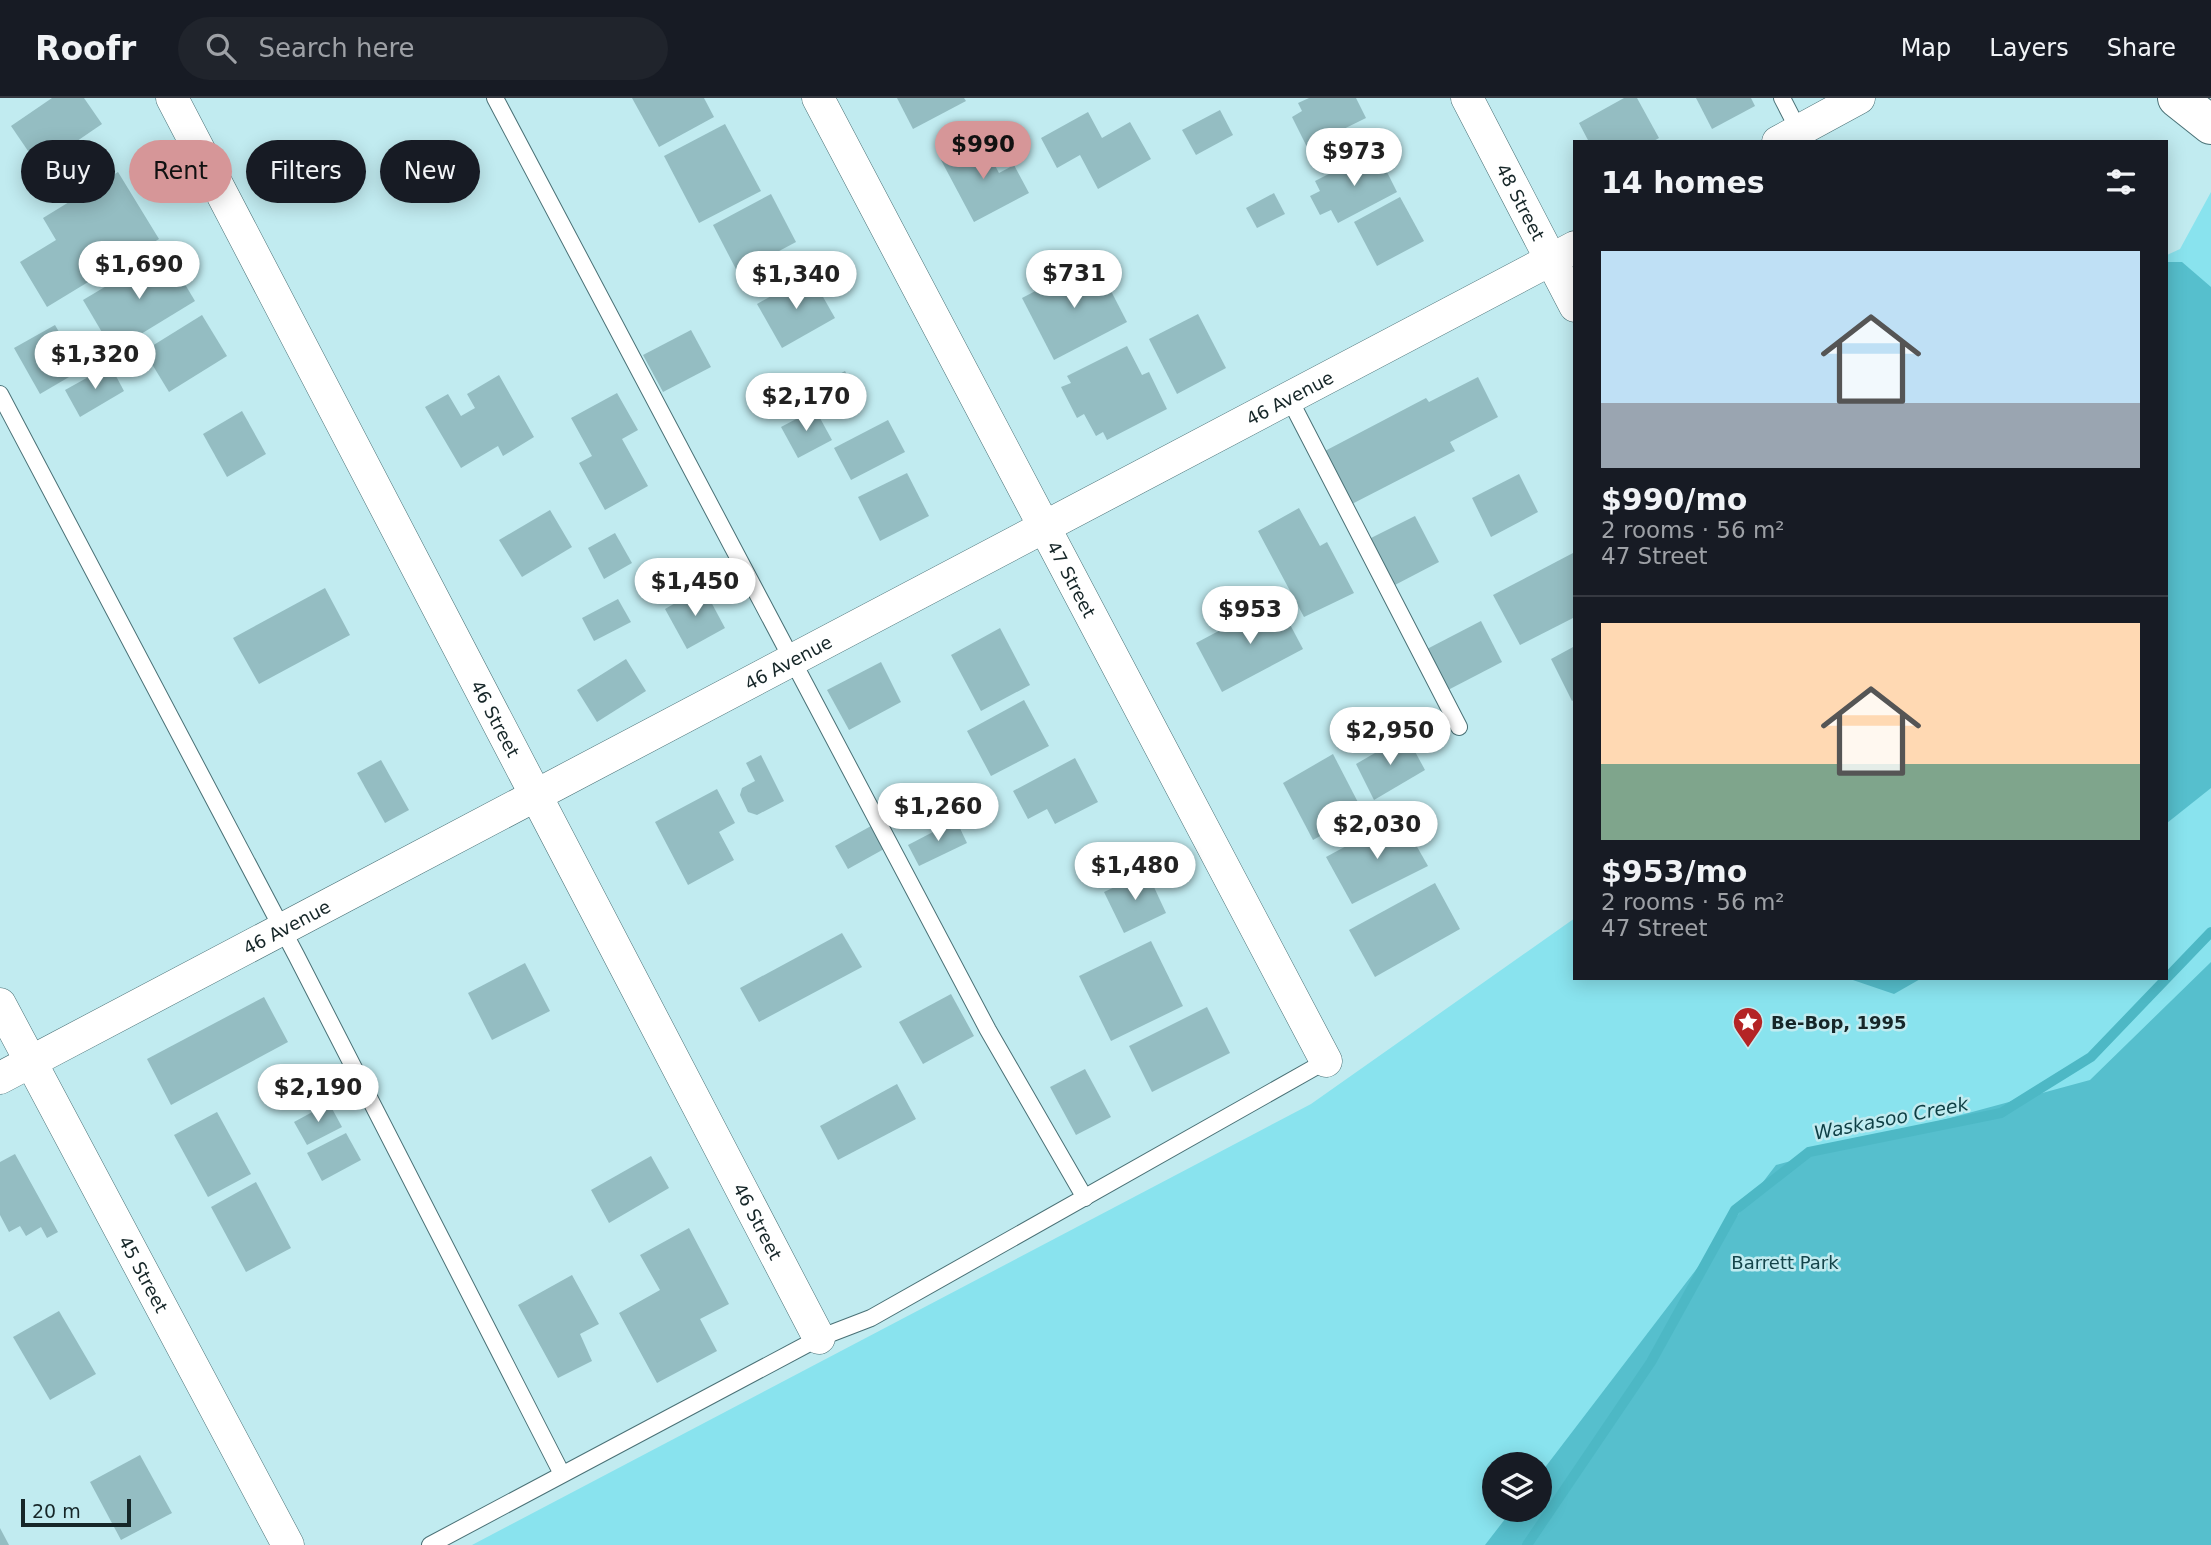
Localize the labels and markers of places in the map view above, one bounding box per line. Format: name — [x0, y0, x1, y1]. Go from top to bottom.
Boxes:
pin: $990 — [942, 122, 1024, 181]
pin: $973 — [1313, 129, 1395, 188]
pin: $1,690 — [82, 242, 196, 301]
pin: $731 — [1033, 250, 1115, 310]
pin: $1,340 — [739, 252, 853, 311]
pin: $1,320 — [38, 331, 152, 391]
pin: $2,170 — [749, 374, 863, 433]
pin: $1,450 — [638, 559, 752, 618]
pin: $953 — [1209, 587, 1291, 646]
pin: $2,950 — [1333, 708, 1447, 767]
pin: $1,260 — [881, 784, 995, 843]
pin: $2,030 — [1320, 802, 1434, 861]
pin: $1,480 — [1078, 842, 1192, 902]
place icon: Be-Bop, 1995 — [1731, 1005, 1765, 1049]
place label: Be-Bop, 1995 — [1771, 1012, 1907, 1033]
pin: $2,190 — [261, 1065, 375, 1124]

